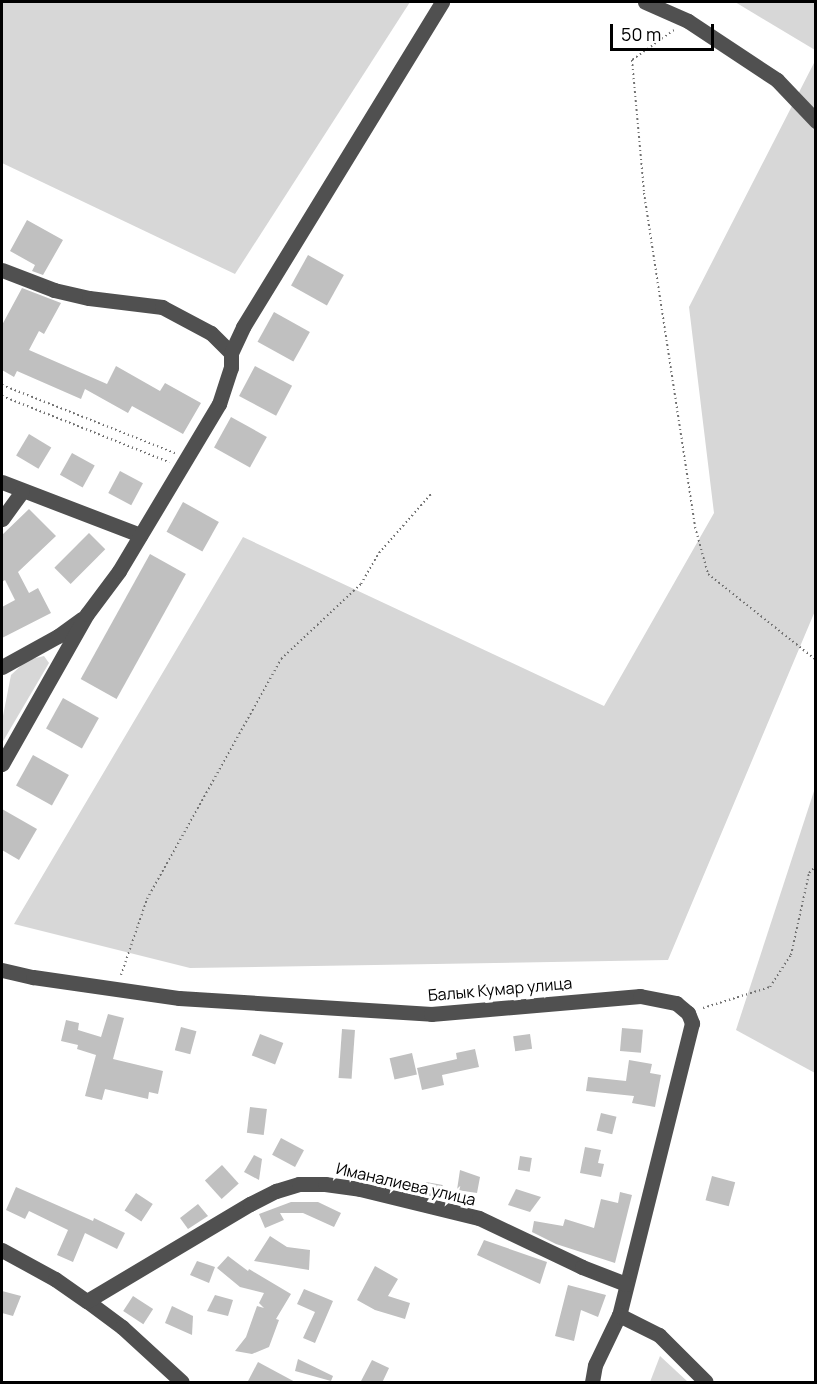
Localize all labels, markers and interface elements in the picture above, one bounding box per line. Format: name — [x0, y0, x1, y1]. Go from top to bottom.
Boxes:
scale bar — [613, 12, 716, 50]
text: 50 m — [621, 22, 661, 46]
street label: Балык Кумар улица — [427, 973, 573, 1005]
street label: Иманалиева улица — [334, 1159, 478, 1209]

